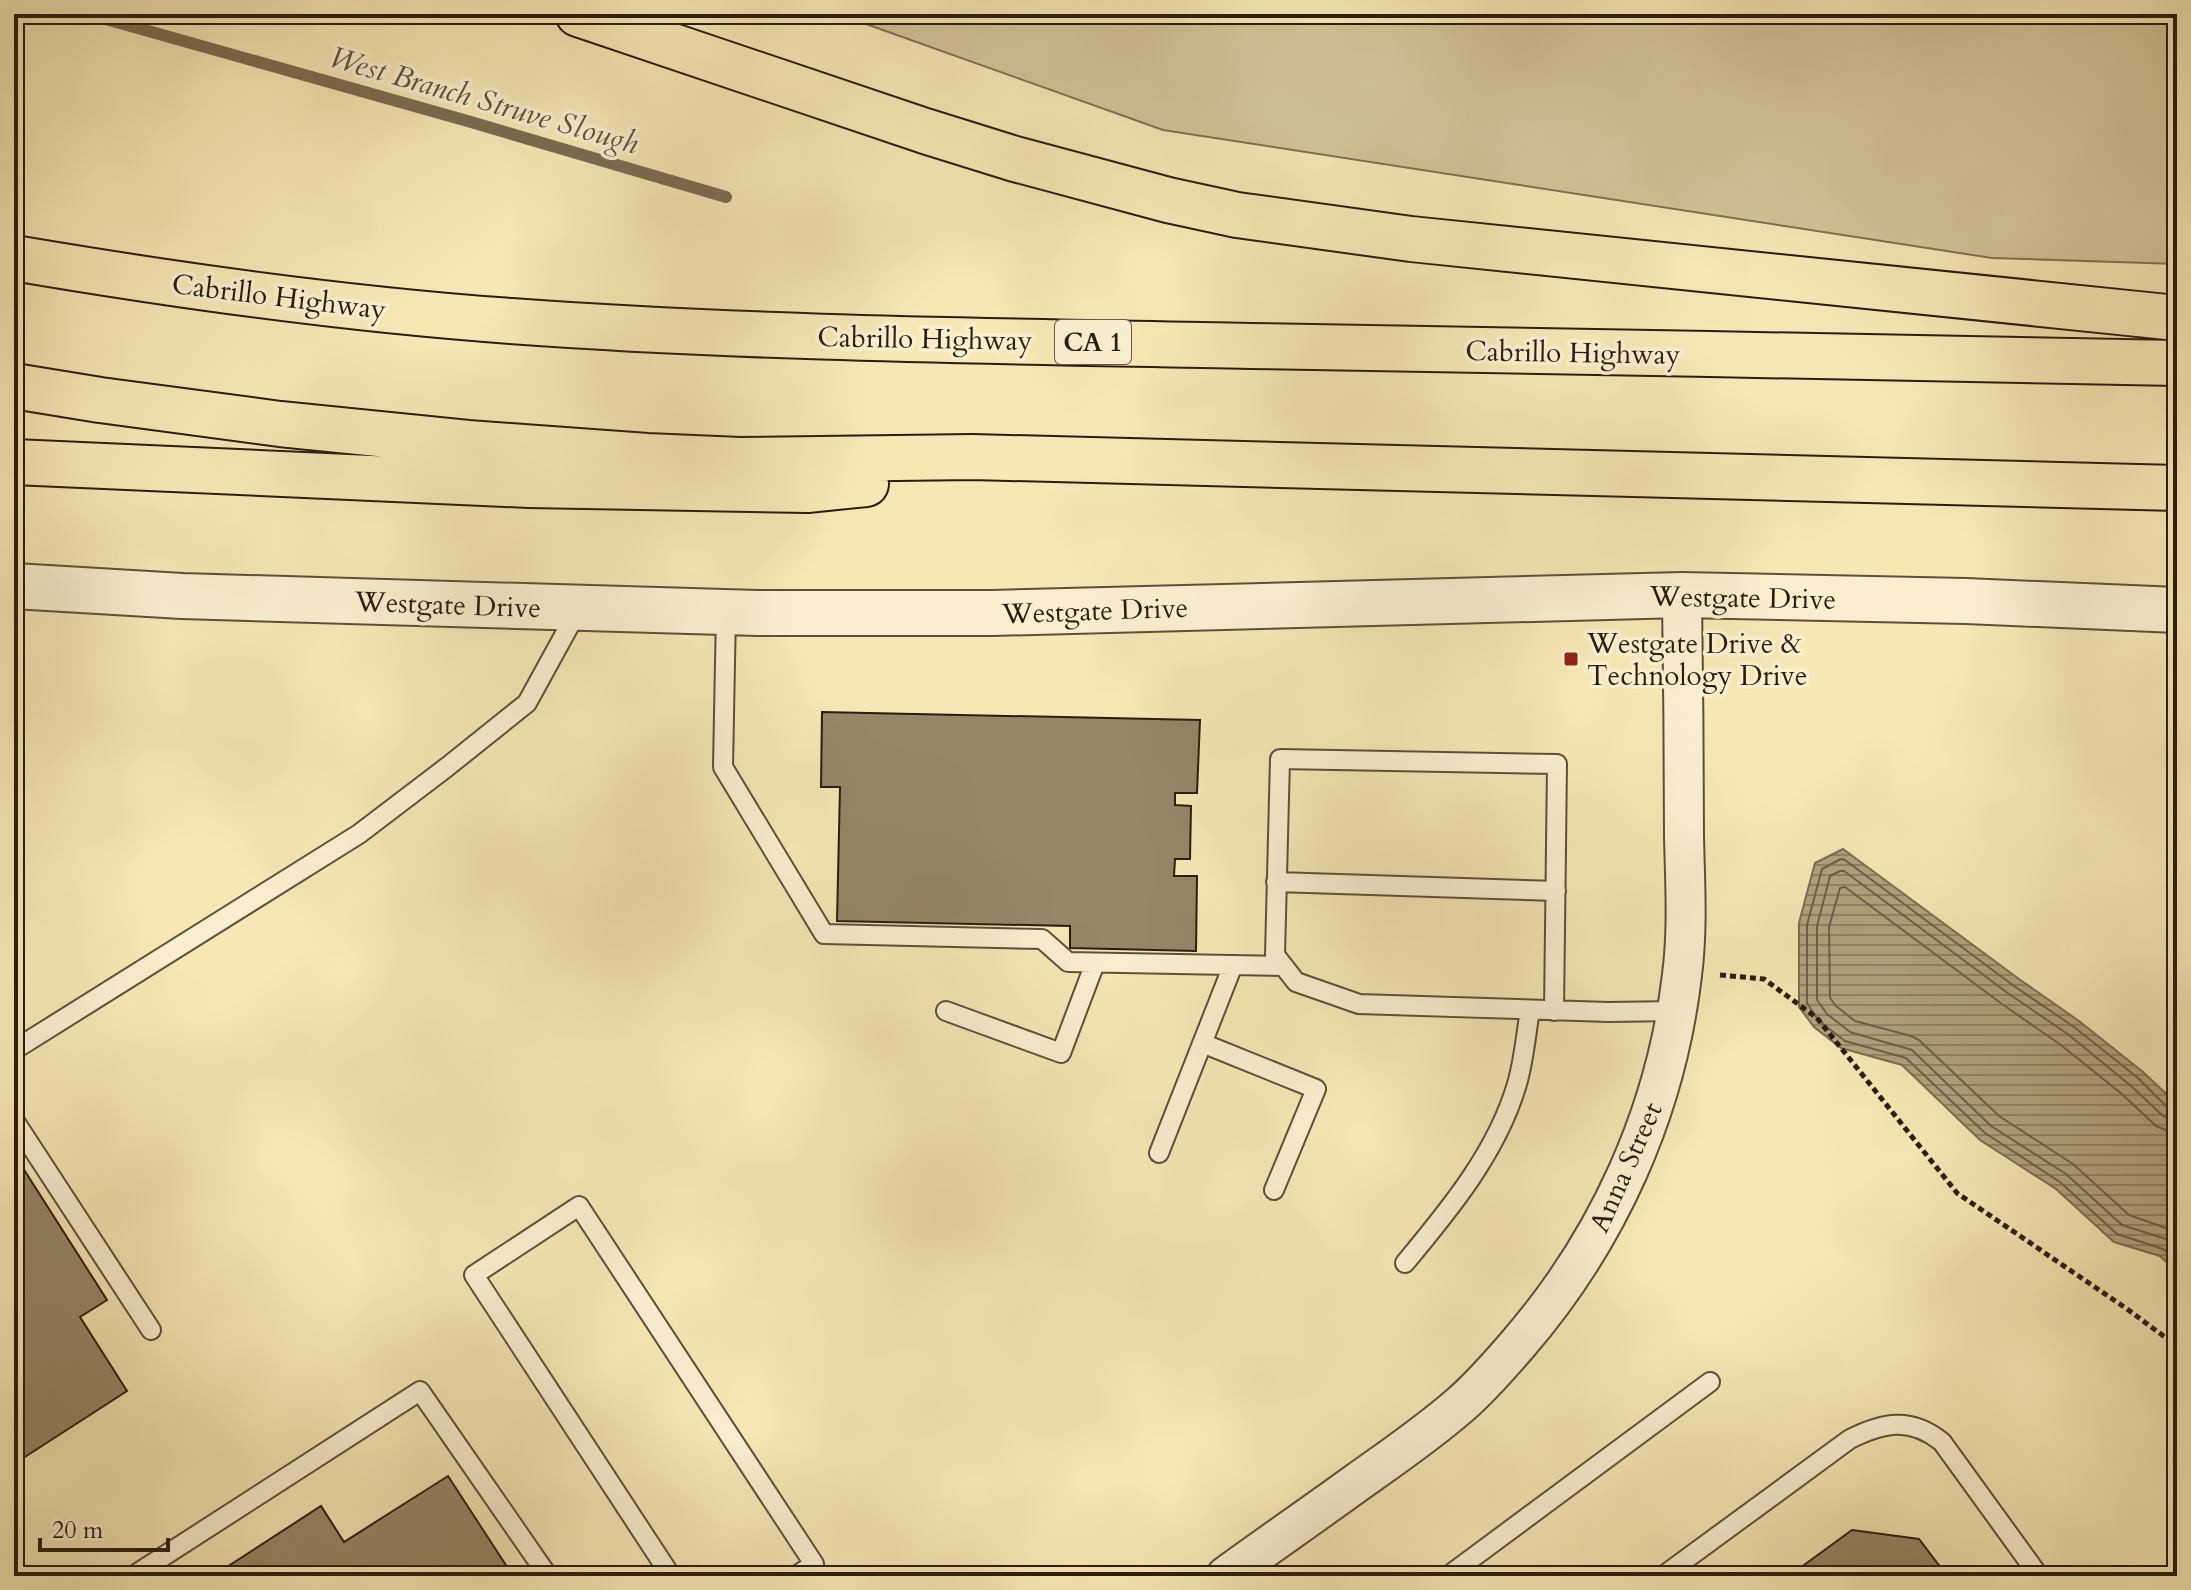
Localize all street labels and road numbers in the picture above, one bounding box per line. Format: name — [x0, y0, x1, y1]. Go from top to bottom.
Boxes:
street label: Cabrillo Highway — [170, 265, 388, 329]
street label: Cabrillo Highway — [817, 318, 1033, 360]
road number: CA 1 — [1055, 320, 1131, 364]
street label: Cabrillo Highway — [1465, 332, 1681, 374]
street label: Westgate Drive — [1648, 577, 1837, 619]
street label: Westgate Drive — [353, 583, 542, 627]
street label: Westgate Drive — [1000, 589, 1189, 633]
street label: Anna Street — [1580, 1096, 1672, 1239]

